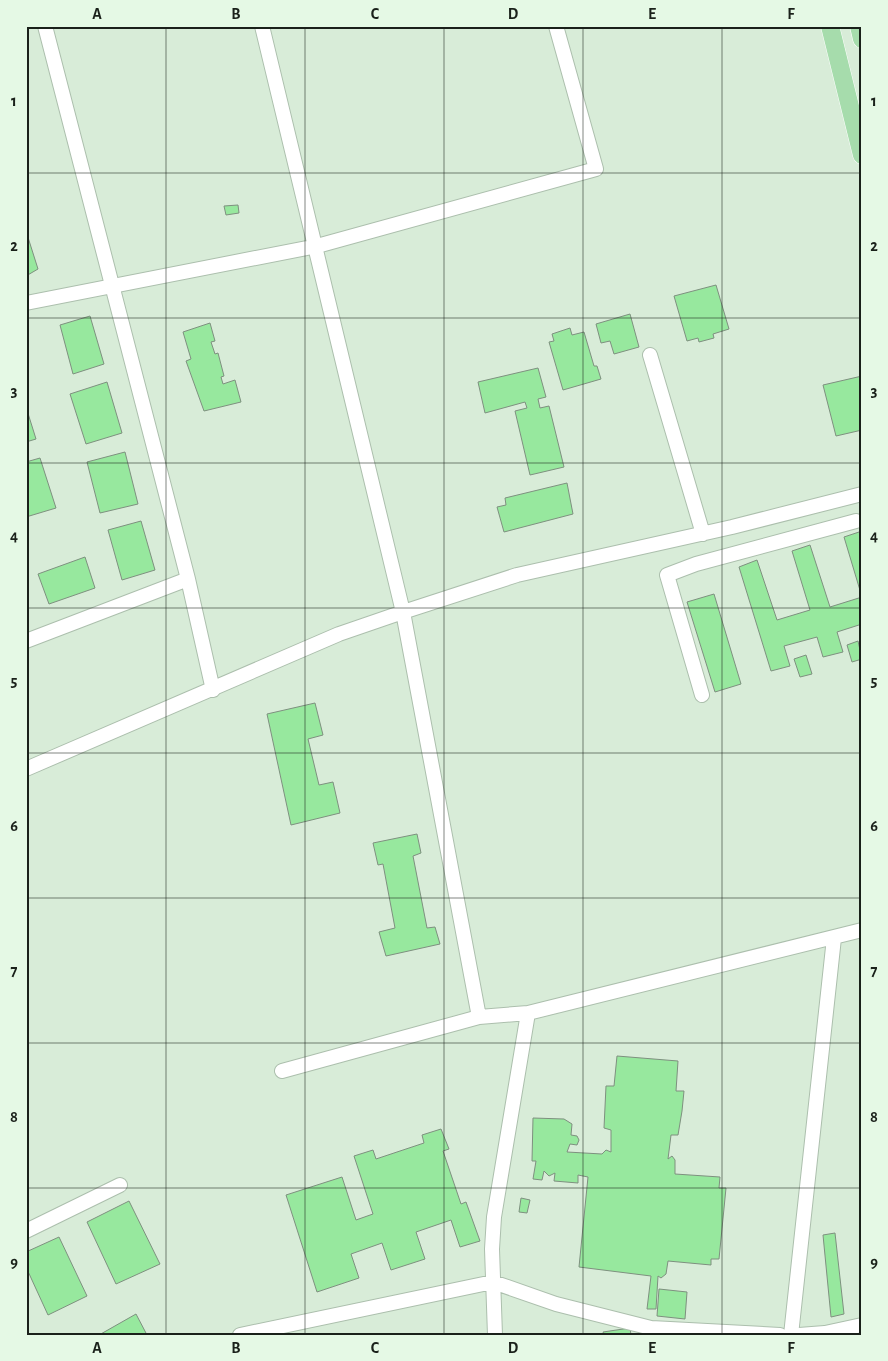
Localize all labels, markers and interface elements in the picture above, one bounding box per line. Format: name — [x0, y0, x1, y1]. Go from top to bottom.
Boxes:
text: A — [92, 6, 102, 22]
text: B — [231, 6, 241, 22]
text: C — [371, 6, 380, 22]
text: D — [508, 6, 519, 22]
text: E — [648, 6, 656, 22]
text: F — [787, 6, 795, 22]
text: 1 — [11, 93, 17, 109]
text: 1 — [871, 93, 877, 109]
text: 2 — [10, 238, 18, 254]
text: 2 — [870, 238, 878, 254]
text: 3 — [11, 383, 18, 399]
text: 3 — [871, 383, 878, 399]
text: 4 — [10, 528, 18, 544]
text: 4 — [870, 528, 878, 544]
text: 5 — [11, 673, 18, 689]
text: 5 — [871, 673, 878, 689]
text: 6 — [10, 818, 18, 834]
text: 6 — [870, 818, 878, 834]
text: 7 — [11, 963, 18, 979]
text: 7 — [871, 963, 878, 979]
text: 8 — [10, 1109, 18, 1125]
text: 8 — [870, 1109, 878, 1125]
text: 9 — [10, 1254, 18, 1270]
text: 9 — [870, 1254, 878, 1270]
text: A — [92, 1340, 102, 1356]
text: B — [231, 1340, 241, 1356]
text: C — [371, 1340, 380, 1356]
text: D — [508, 1340, 519, 1356]
text: E — [648, 1340, 656, 1356]
text: F — [787, 1340, 795, 1356]

